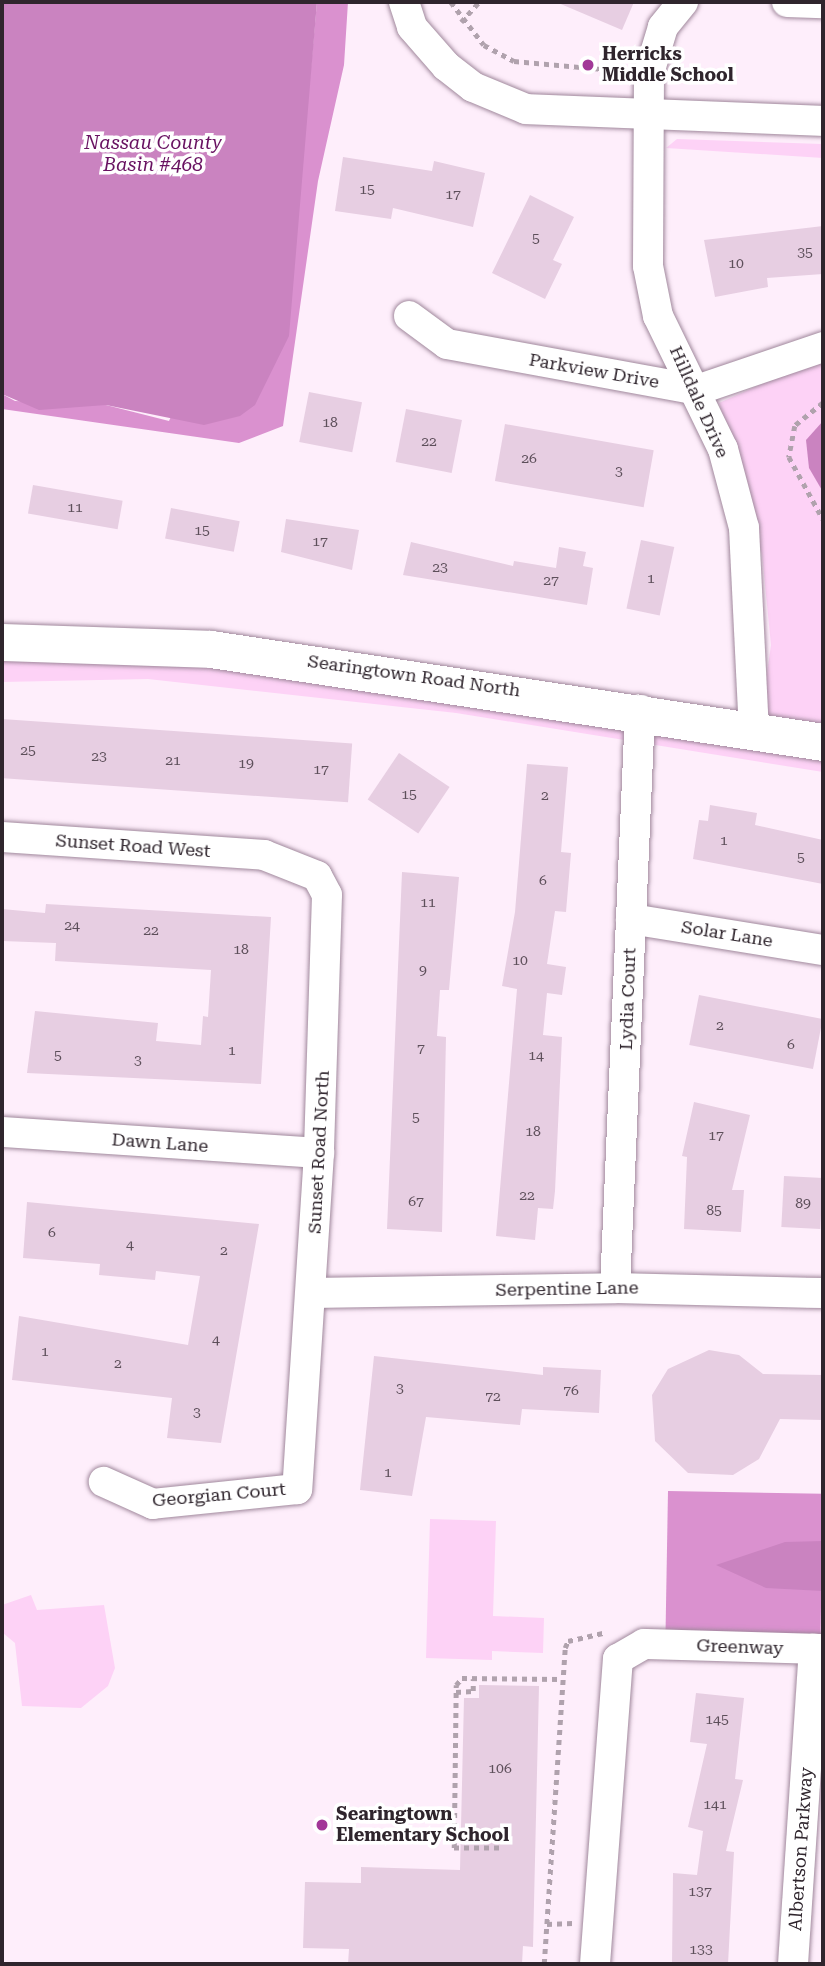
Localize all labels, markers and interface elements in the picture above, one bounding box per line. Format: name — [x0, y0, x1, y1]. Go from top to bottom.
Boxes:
place label: Herricks Middle School — [602, 44, 734, 86]
marker: Herricks Middle School — [580, 57, 596, 73]
water label: Nassau County Basin #468 — [84, 132, 222, 176]
house number: 15 — [359, 181, 375, 197]
house number: 17 — [445, 186, 461, 202]
house number: 5 — [532, 230, 540, 246]
house number: 35 — [797, 244, 813, 260]
house number: 10 — [728, 255, 744, 271]
street label: Hilldale Drive — [665, 343, 733, 461]
street label: Parkview Drive — [527, 349, 661, 393]
house number: 18 — [322, 414, 338, 430]
house number: 22 — [421, 433, 437, 449]
house number: 26 — [521, 450, 537, 466]
house number: 3 — [615, 463, 623, 479]
house number: 11 — [67, 499, 83, 515]
house number: 15 — [194, 522, 210, 538]
house number: 17 — [312, 533, 328, 549]
house number: 23 — [432, 559, 448, 575]
house number: 1 — [647, 570, 655, 586]
house number: 27 — [543, 572, 559, 588]
street label: Searingtown Road North — [306, 650, 522, 702]
house number: 25 — [20, 742, 36, 758]
house number: 23 — [91, 748, 107, 764]
house number: 21 — [165, 752, 181, 768]
house number: 19 — [238, 755, 254, 771]
house number: 17 — [313, 761, 329, 777]
house number: 15 — [401, 786, 417, 802]
house number: 2 — [541, 787, 549, 803]
street label: Sunset Road West — [55, 830, 211, 862]
house number: 1 — [720, 832, 728, 848]
house number: 5 — [797, 849, 805, 865]
house number: 6 — [539, 872, 547, 888]
house number: 11 — [420, 894, 436, 910]
street label: Solar Lane — [680, 916, 774, 952]
house number: 24 — [64, 917, 80, 933]
house number: 22 — [143, 922, 159, 938]
house number: 18 — [233, 941, 249, 957]
street label: Lydia Court — [615, 947, 641, 1051]
house number: 10 — [512, 952, 528, 968]
house number: 9 — [419, 962, 427, 978]
house number: 2 — [716, 1017, 724, 1033]
house number: 6 — [787, 1036, 795, 1052]
house number: 7 — [417, 1040, 425, 1056]
house number: 1 — [228, 1042, 236, 1058]
house number: 5 — [54, 1047, 62, 1063]
house number: 14 — [528, 1047, 544, 1063]
house number: 3 — [134, 1052, 142, 1068]
street label: Sunset Road North — [304, 1070, 334, 1234]
house number: 5 — [412, 1109, 420, 1125]
house number: 18 — [525, 1123, 541, 1139]
house number: 17 — [708, 1127, 724, 1143]
street label: Dawn Lane — [111, 1129, 209, 1157]
house number: 22 — [519, 1187, 535, 1203]
house number: 67 — [408, 1193, 424, 1209]
house number: 89 — [795, 1195, 811, 1211]
house number: 85 — [706, 1202, 722, 1218]
house number: 6 — [48, 1224, 56, 1240]
house number: 4 — [126, 1236, 134, 1252]
house number: 2 — [220, 1242, 228, 1258]
street label: Serpentine Lane — [495, 1277, 639, 1301]
house number: 4 — [212, 1331, 220, 1347]
house number: 1 — [41, 1343, 49, 1359]
house number: 2 — [114, 1355, 122, 1371]
house number: 3 — [396, 1380, 404, 1396]
house number: 76 — [563, 1382, 579, 1398]
house number: 72 — [485, 1388, 501, 1404]
house number: 3 — [193, 1404, 201, 1420]
house number: 1 — [384, 1464, 392, 1480]
street label: Georgian Court — [151, 1478, 287, 1512]
street label: Greenway — [696, 1635, 784, 1659]
house number: 145 — [705, 1711, 729, 1727]
house number: 106 — [488, 1760, 512, 1776]
street label: Albertson Parkway — [785, 1766, 817, 1932]
house number: 141 — [703, 1796, 727, 1812]
place label: Searingtown Elementary School — [336, 1804, 509, 1846]
marker: Searingtown Elementary School — [314, 1817, 330, 1833]
house number: 137 — [688, 1883, 712, 1899]
house number: 133 — [689, 1941, 713, 1957]

